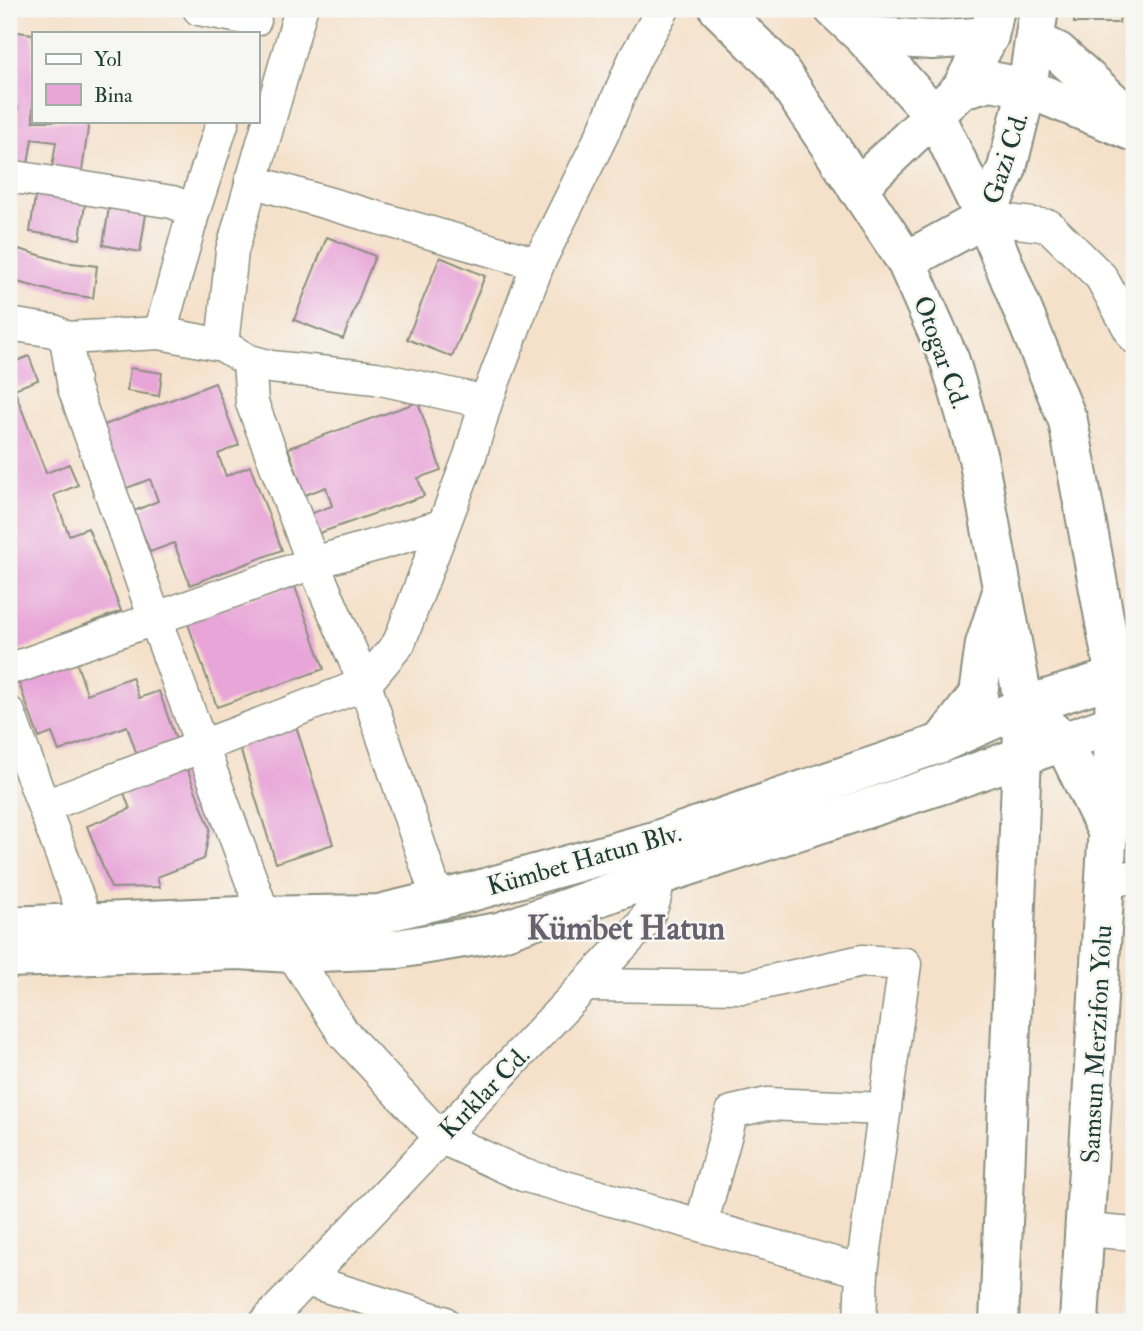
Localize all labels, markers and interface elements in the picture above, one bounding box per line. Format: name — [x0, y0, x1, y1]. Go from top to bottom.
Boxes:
legend — [32, 32, 259, 122]
text: Yol — [94, 46, 122, 73]
text: Bina — [94, 82, 133, 109]
street label: Gazi Cd. — [976, 108, 1036, 208]
street label: Otogar Cd. — [906, 292, 976, 413]
street label: Kümbet Hatun Blv. — [484, 817, 685, 903]
district label: Kümbet Hatun — [527, 908, 725, 949]
street label: Samsun Merzifon Yolu — [1075, 924, 1119, 1164]
street label: Kırklar Cd. — [433, 1040, 537, 1146]

